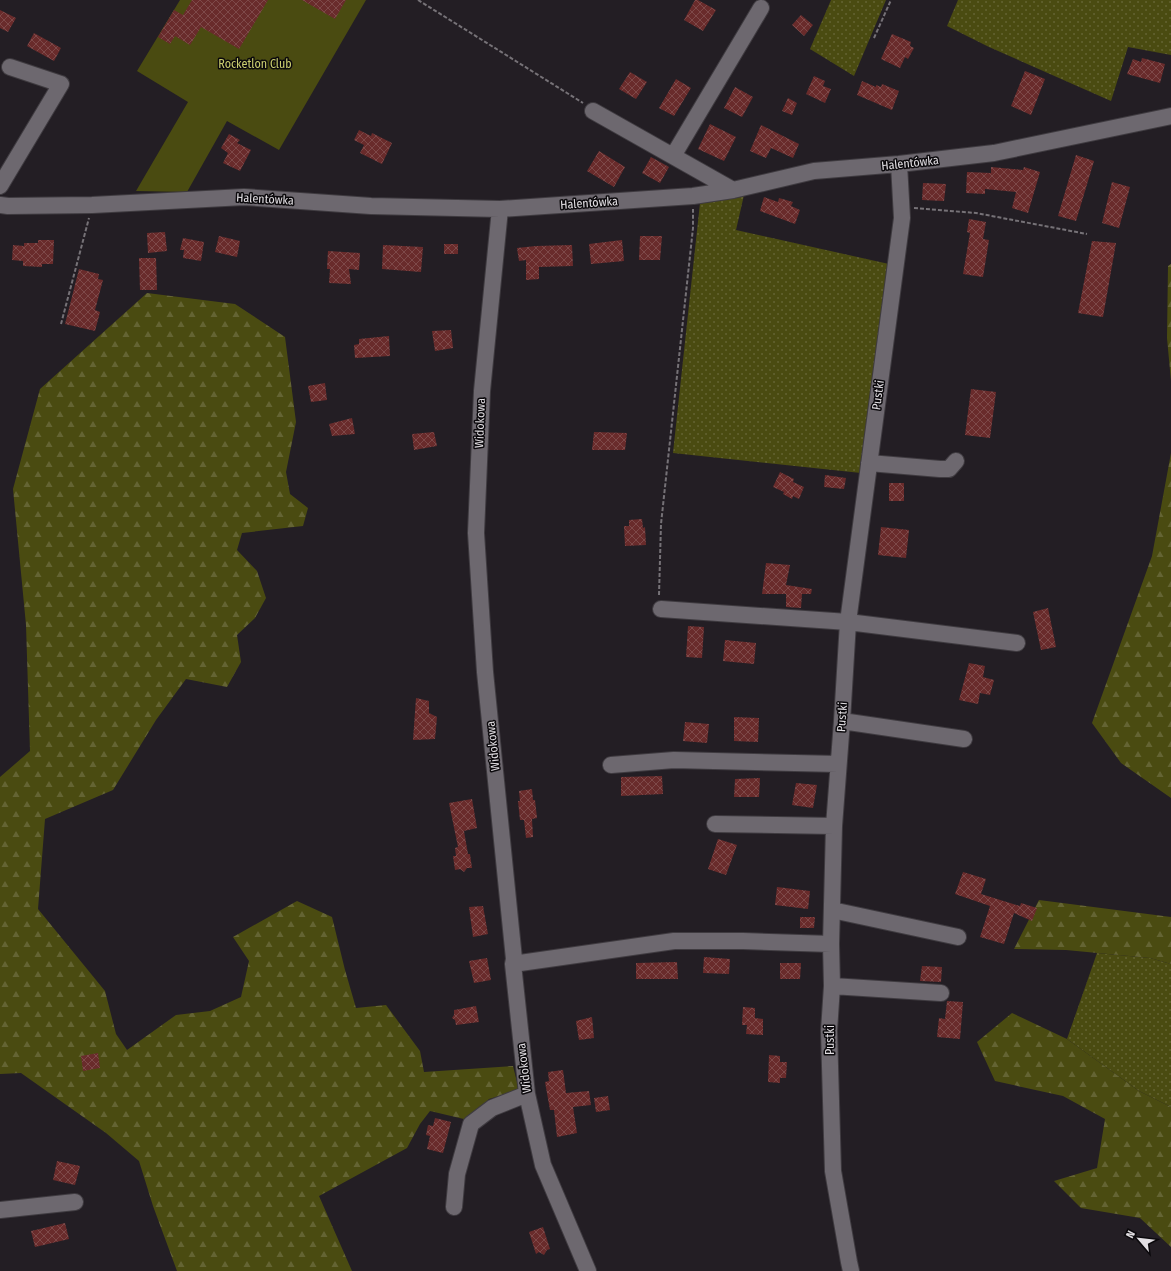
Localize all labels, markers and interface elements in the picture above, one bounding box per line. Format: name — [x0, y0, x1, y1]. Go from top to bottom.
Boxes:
park label: Rocketlon Club — [218, 57, 292, 71]
street label: Halentówka — [881, 153, 939, 173]
street label: Halentówka — [236, 191, 294, 208]
street label: Halentówka — [560, 194, 618, 212]
street label: Pustki — [869, 379, 887, 411]
street label: Widokowa — [472, 398, 488, 448]
street label: Pustki — [834, 702, 850, 732]
street label: Widokowa — [483, 720, 503, 772]
street label: Pustki — [823, 1025, 837, 1055]
street label: Widokowa — [514, 1042, 534, 1094]
north arrow — [1119, 1219, 1159, 1259]
text: N — [1123, 1229, 1138, 1241]

